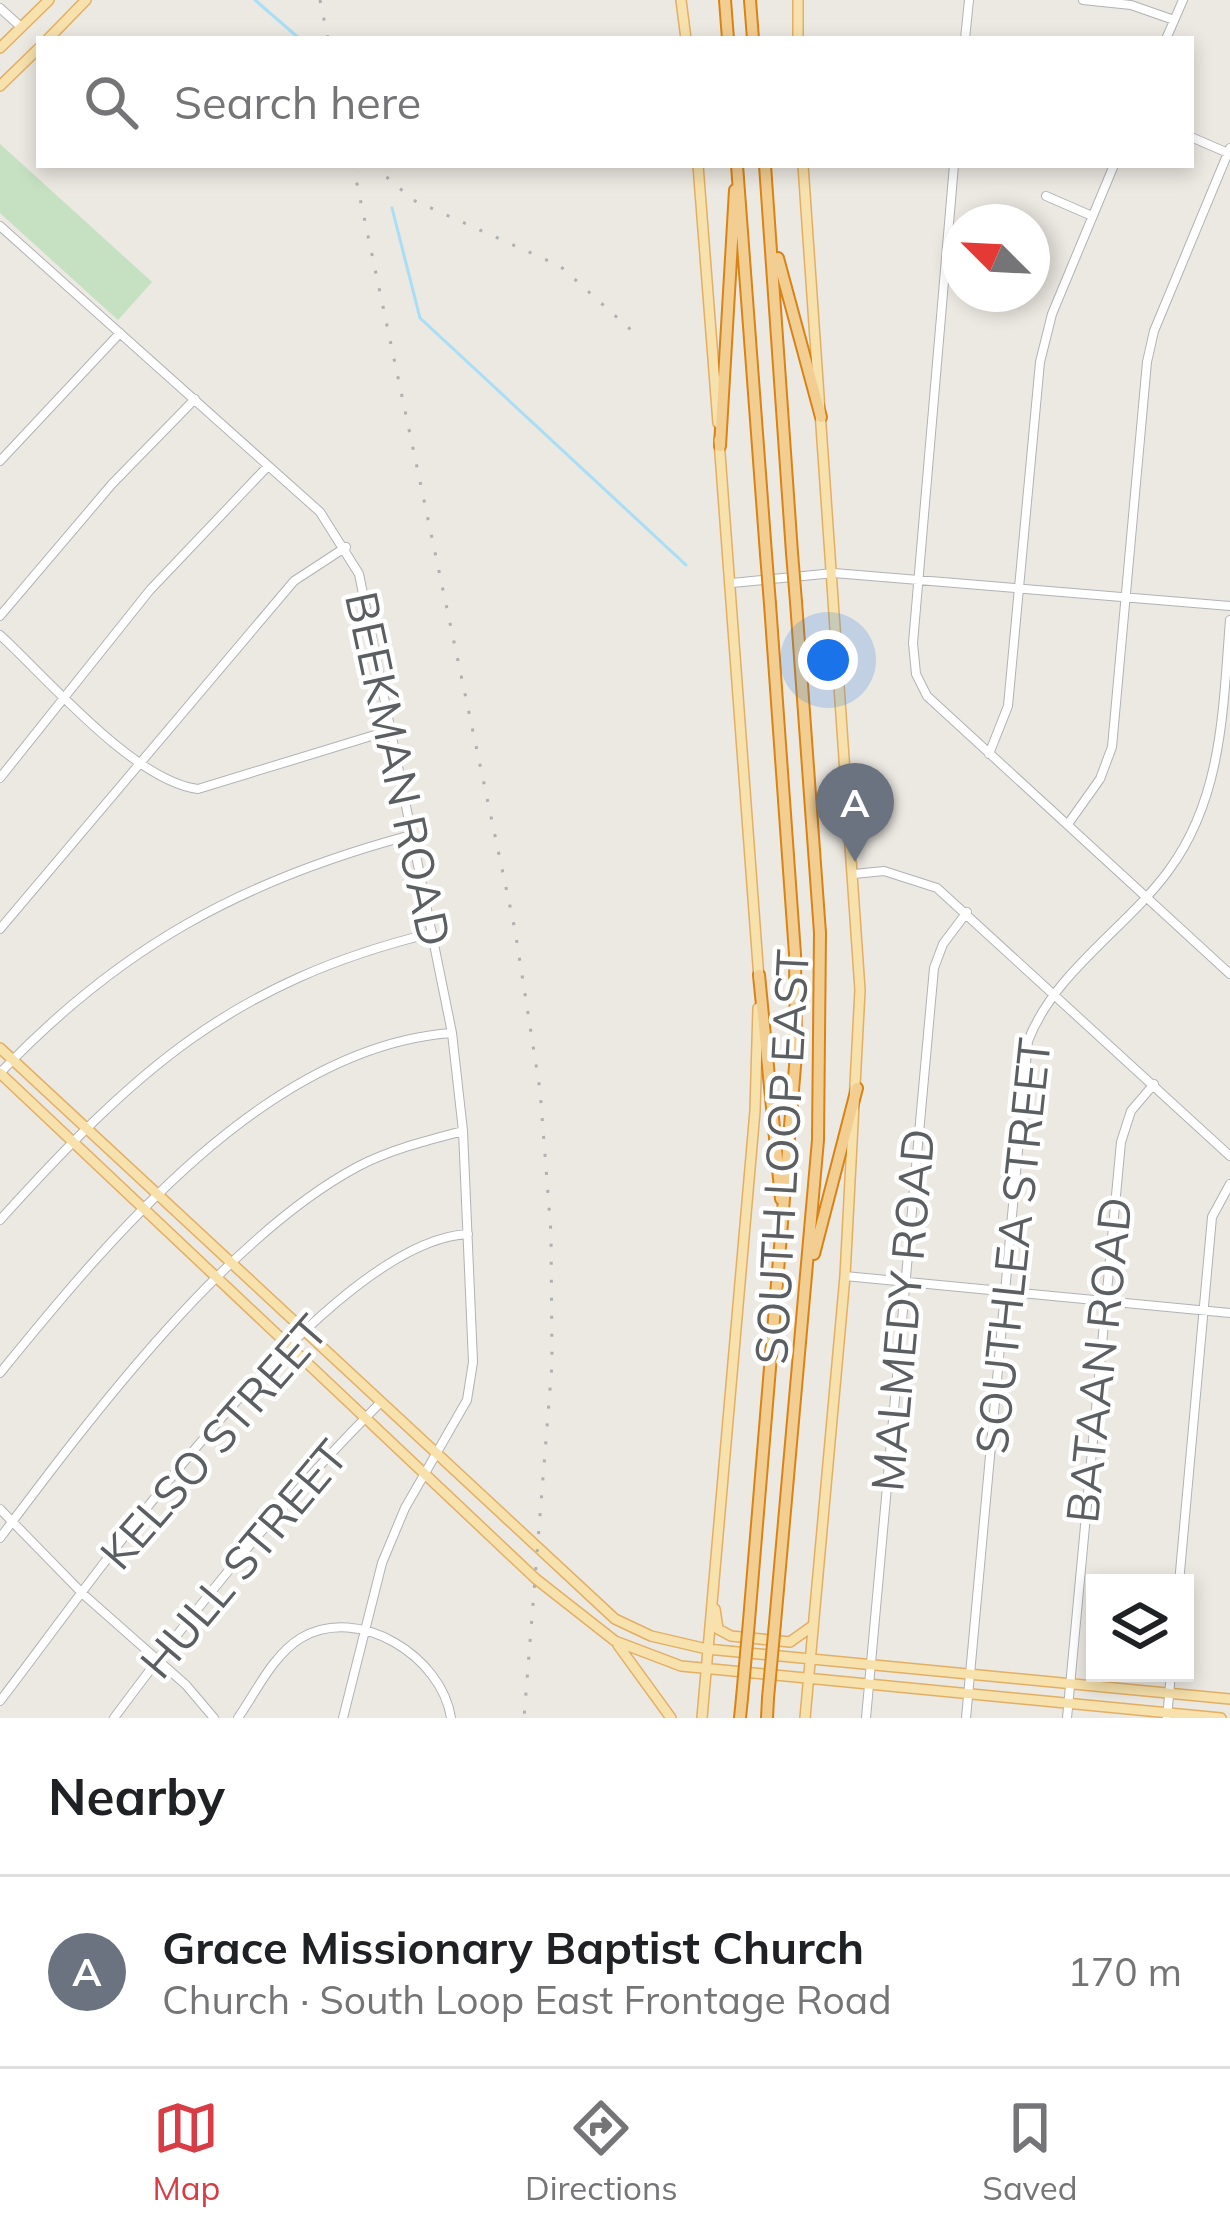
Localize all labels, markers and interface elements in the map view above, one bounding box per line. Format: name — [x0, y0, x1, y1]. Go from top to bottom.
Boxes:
search box — [36, 36, 1194, 168]
icon: search — [78, 69, 144, 135]
text: Search here — [174, 74, 421, 130]
north arrow — [942, 204, 1050, 312]
street label: BEEKMAN ROAD — [334, 586, 464, 951]
your location — [798, 630, 858, 690]
pin: A — [816, 763, 894, 862]
street label: SOUTH LOOP EAST — [742, 948, 820, 1366]
street label: SOUTHLEA STREET — [962, 1035, 1062, 1457]
street label: MALMEDY ROAD — [858, 1126, 946, 1494]
street label: BATAAN ROAD — [1053, 1194, 1143, 1525]
street label: KELSO STREET — [88, 1303, 339, 1580]
street label: HULL STREET — [128, 1428, 359, 1689]
map controls — [1086, 1574, 1194, 1682]
button: layers — [1086, 1574, 1194, 1682]
text: Nearby — [48, 1764, 225, 1828]
text: Grace Missionary Baptist Church — [162, 1919, 864, 1975]
text: A — [72, 1947, 102, 1996]
text: 170 m — [1067, 1947, 1182, 1996]
text: Church · South Loop East Frontage Road — [162, 1975, 892, 2024]
tab: Map — [152, 2095, 220, 2208]
tab: Directions — [525, 2095, 678, 2208]
tab: Saved — [982, 2095, 1078, 2208]

